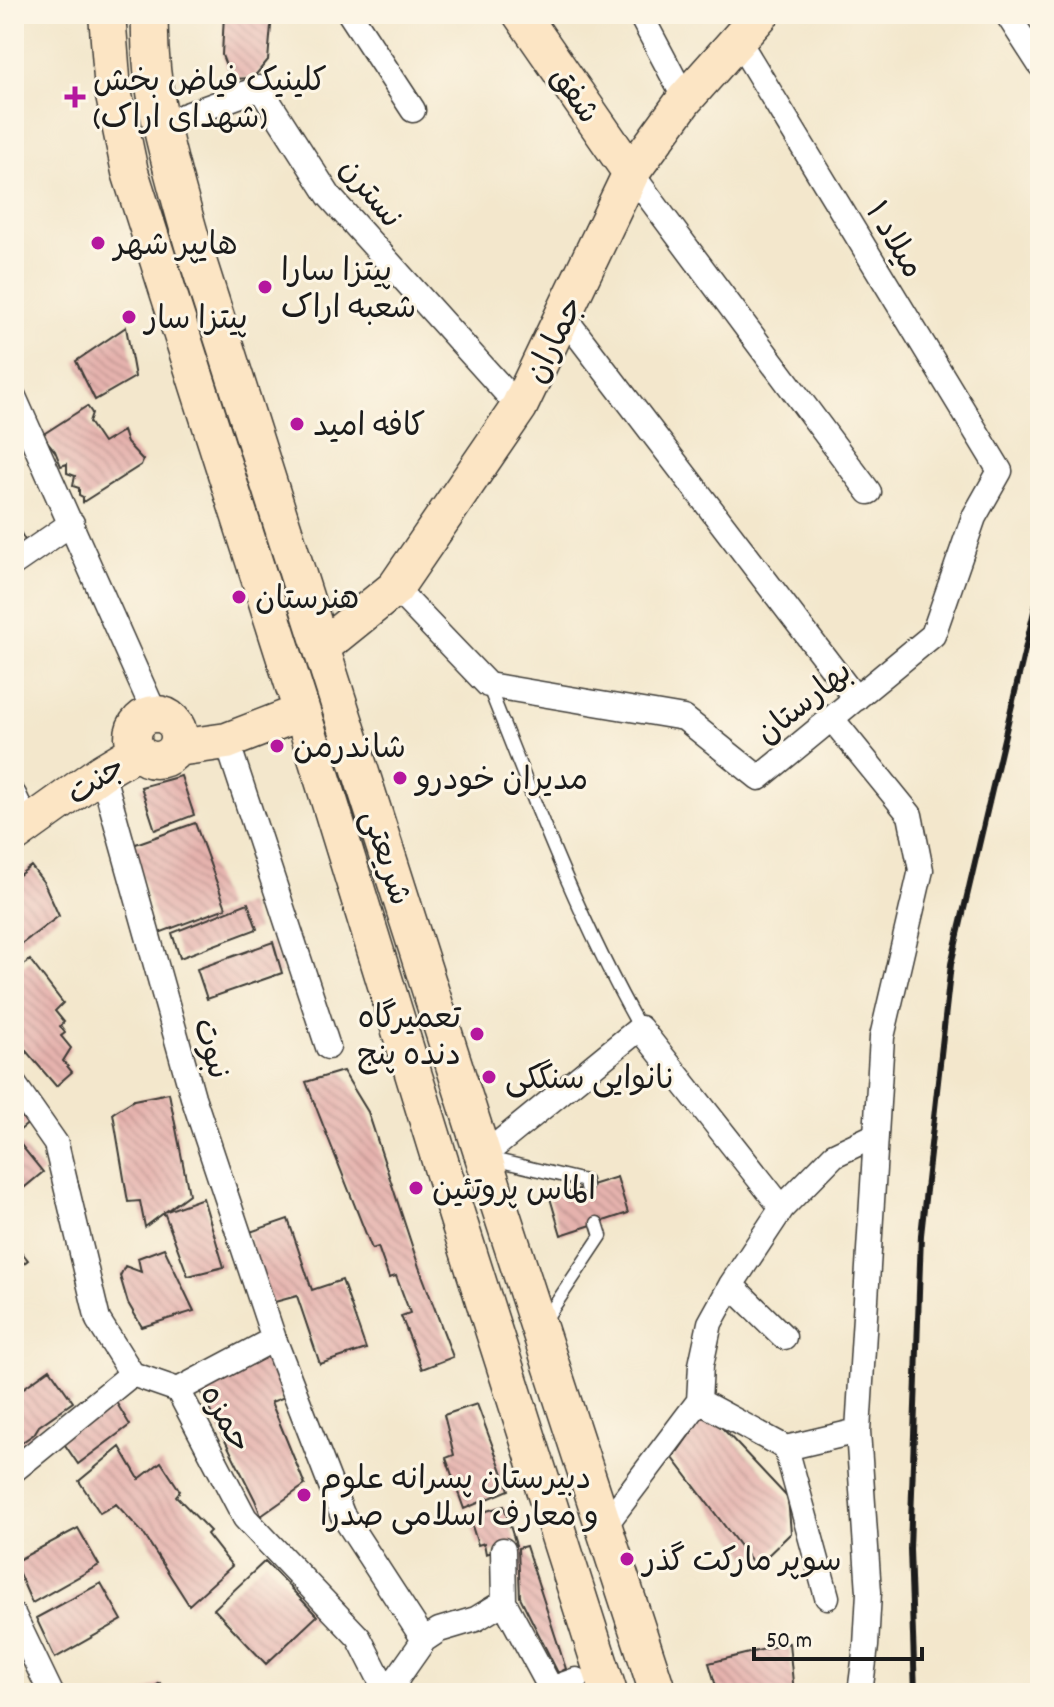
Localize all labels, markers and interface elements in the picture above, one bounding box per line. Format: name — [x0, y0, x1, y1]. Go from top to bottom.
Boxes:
street label: شفق — [536, 59, 608, 135]
place label: کلینیک فیاض بخش (شهدای اراک) — [93, 61, 327, 144]
marker: کلینیک فیاض بخش (شهدای اراک) — [64, 86, 86, 108]
street label: نسترن — [325, 150, 411, 241]
street label: میلاد ۱ — [851, 194, 933, 289]
place label: هایپر شهر — [111, 225, 238, 271]
marker: هایپر شهر — [89, 234, 107, 252]
place label: پیتزا سارا شعبه اراک — [281, 251, 416, 334]
marker: پیتزا سارا شعبه اراک — [256, 278, 274, 296]
street label: جماران — [517, 290, 598, 393]
place label: پیتزا سار — [142, 299, 248, 345]
marker: پیتزا سار — [120, 308, 138, 326]
place label: کافه امید — [313, 406, 425, 452]
marker: کافه امید — [288, 415, 306, 433]
place label: هنرستان — [255, 579, 359, 625]
marker: هنرستان — [230, 588, 248, 606]
street label: بهارستان — [748, 652, 864, 758]
place label: شاندرمن — [293, 728, 406, 774]
marker: شاندرمن — [268, 737, 286, 755]
street label: جنت — [59, 747, 136, 819]
place label: مدیران خودرو — [413, 760, 588, 806]
marker: مدیران خودرو — [391, 769, 409, 787]
street label: شریعتی — [346, 805, 420, 912]
place label: تعمیرگاه دنده پنج — [357, 998, 462, 1081]
street label: نبوت — [178, 1013, 239, 1085]
marker: تعمیرگاه دنده پنج — [468, 1025, 486, 1043]
place label: نانوایی سنگکی — [505, 1059, 675, 1105]
marker: نانوایی سنگکی — [480, 1068, 498, 1086]
place label: الماس پروتئین — [432, 1170, 596, 1216]
marker: الماس پروتئین — [407, 1179, 425, 1197]
street label: حمزه — [185, 1378, 260, 1463]
place label: دبیرستان پسرانه علوم و معارف اسلامی صدرا — [320, 1459, 599, 1542]
marker: دبیرستان پسرانه علوم و معارف اسلامی صدرا — [295, 1486, 313, 1504]
place label: سوپر مارکت گذر — [640, 1541, 842, 1587]
marker: سوپر مارکت گذر — [618, 1550, 636, 1568]
scale bar — [754, 1611, 922, 1661]
text: 50 m — [766, 1625, 812, 1659]

